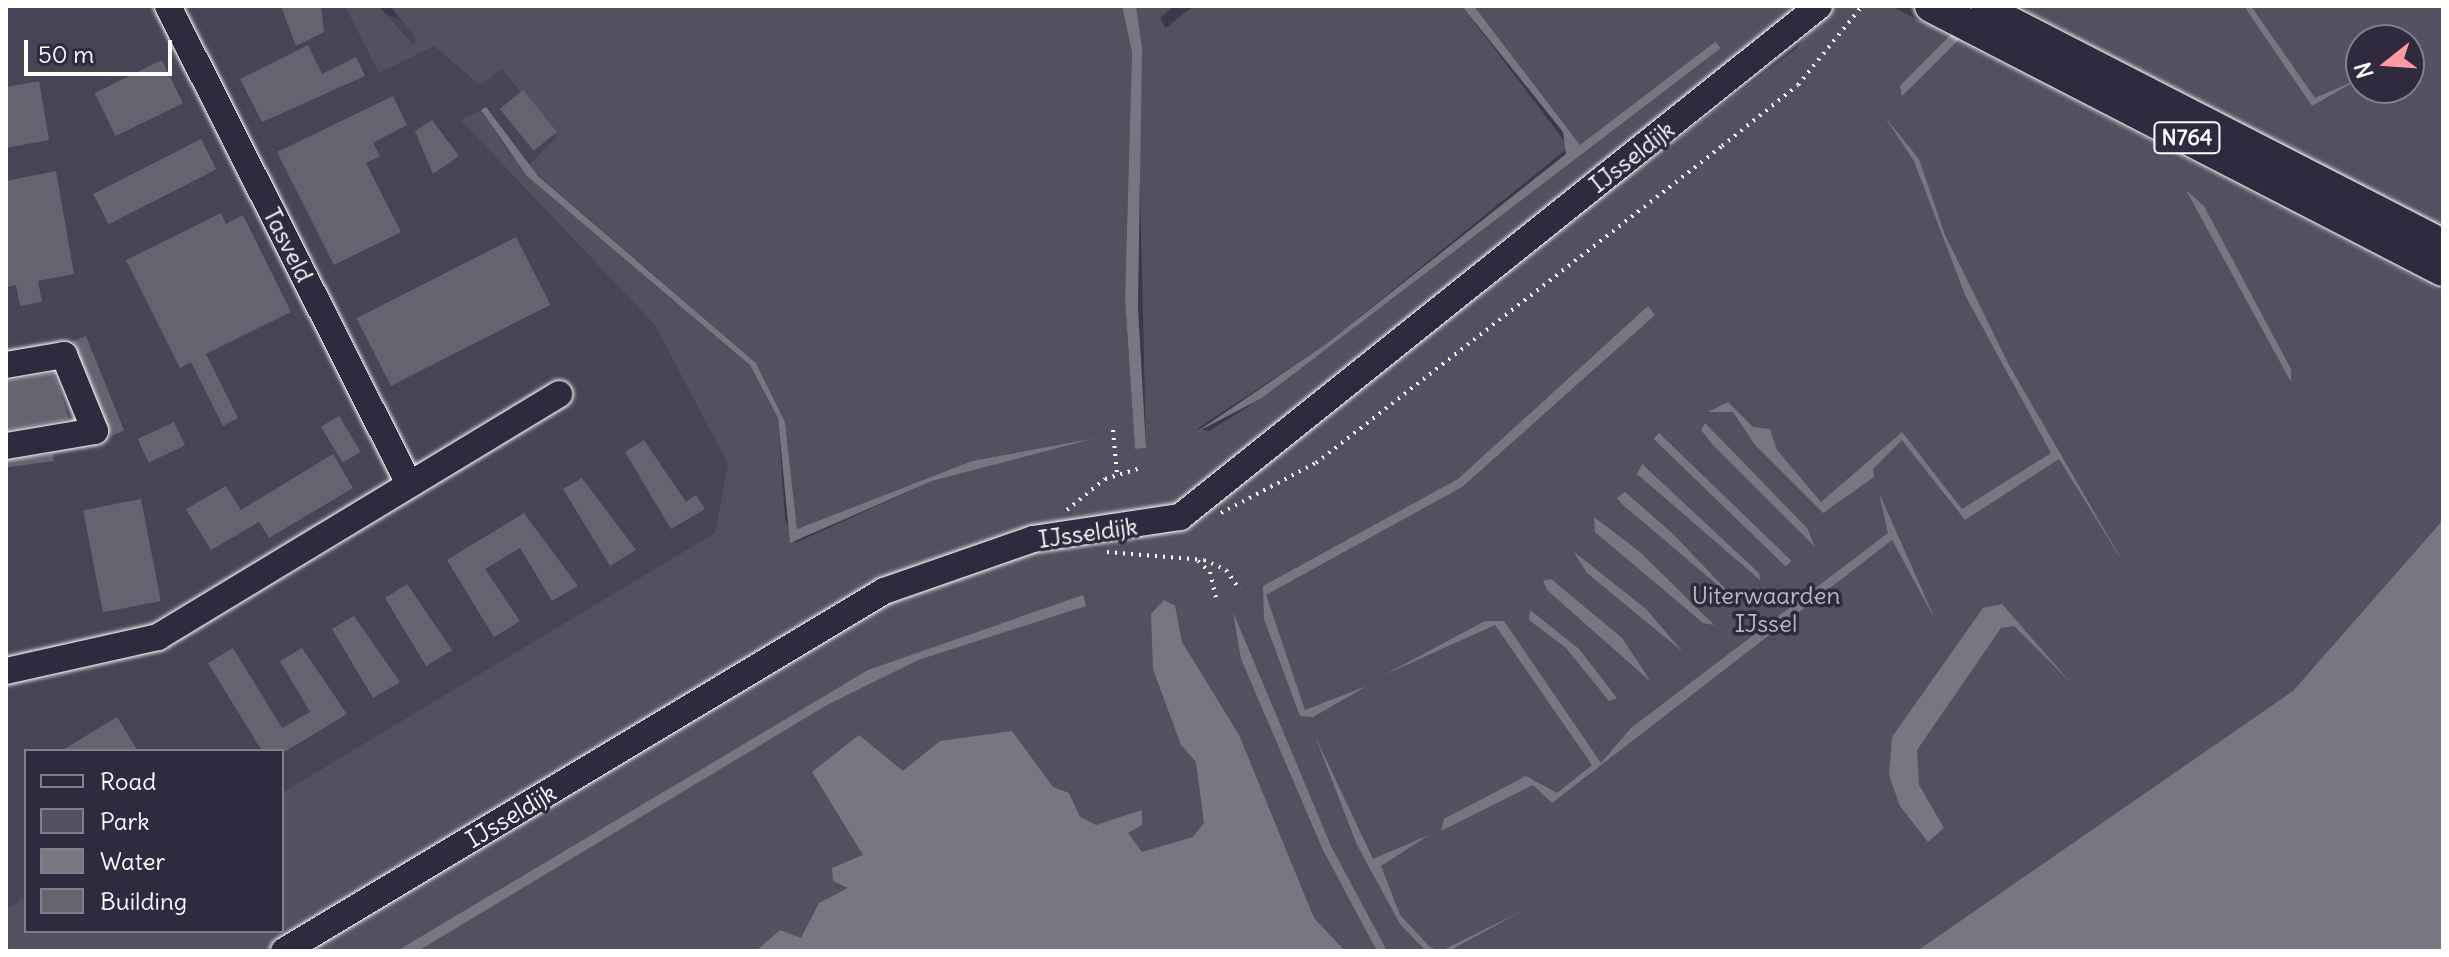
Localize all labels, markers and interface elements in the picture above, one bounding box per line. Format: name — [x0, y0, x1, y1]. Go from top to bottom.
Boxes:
scale bar — [28, 24, 176, 74]
north arrow — [2345, 24, 2425, 104]
text: 50 m — [38, 39, 94, 69]
text: N — [2348, 59, 2380, 82]
street label: IJsseldijk — [1584, 115, 1680, 199]
road number: N764 — [2153, 120, 2221, 156]
street label: Tasveld — [257, 203, 319, 287]
street label: IJsseldijk — [1037, 512, 1139, 554]
park label: Uiterwaarden IJssel — [1692, 582, 1840, 638]
legend — [24, 749, 284, 933]
text: Road — [100, 766, 156, 796]
street label: IJsseldijk — [461, 778, 561, 854]
text: Park — [100, 806, 150, 836]
text: Water — [100, 846, 165, 876]
text: Building — [100, 886, 187, 916]

